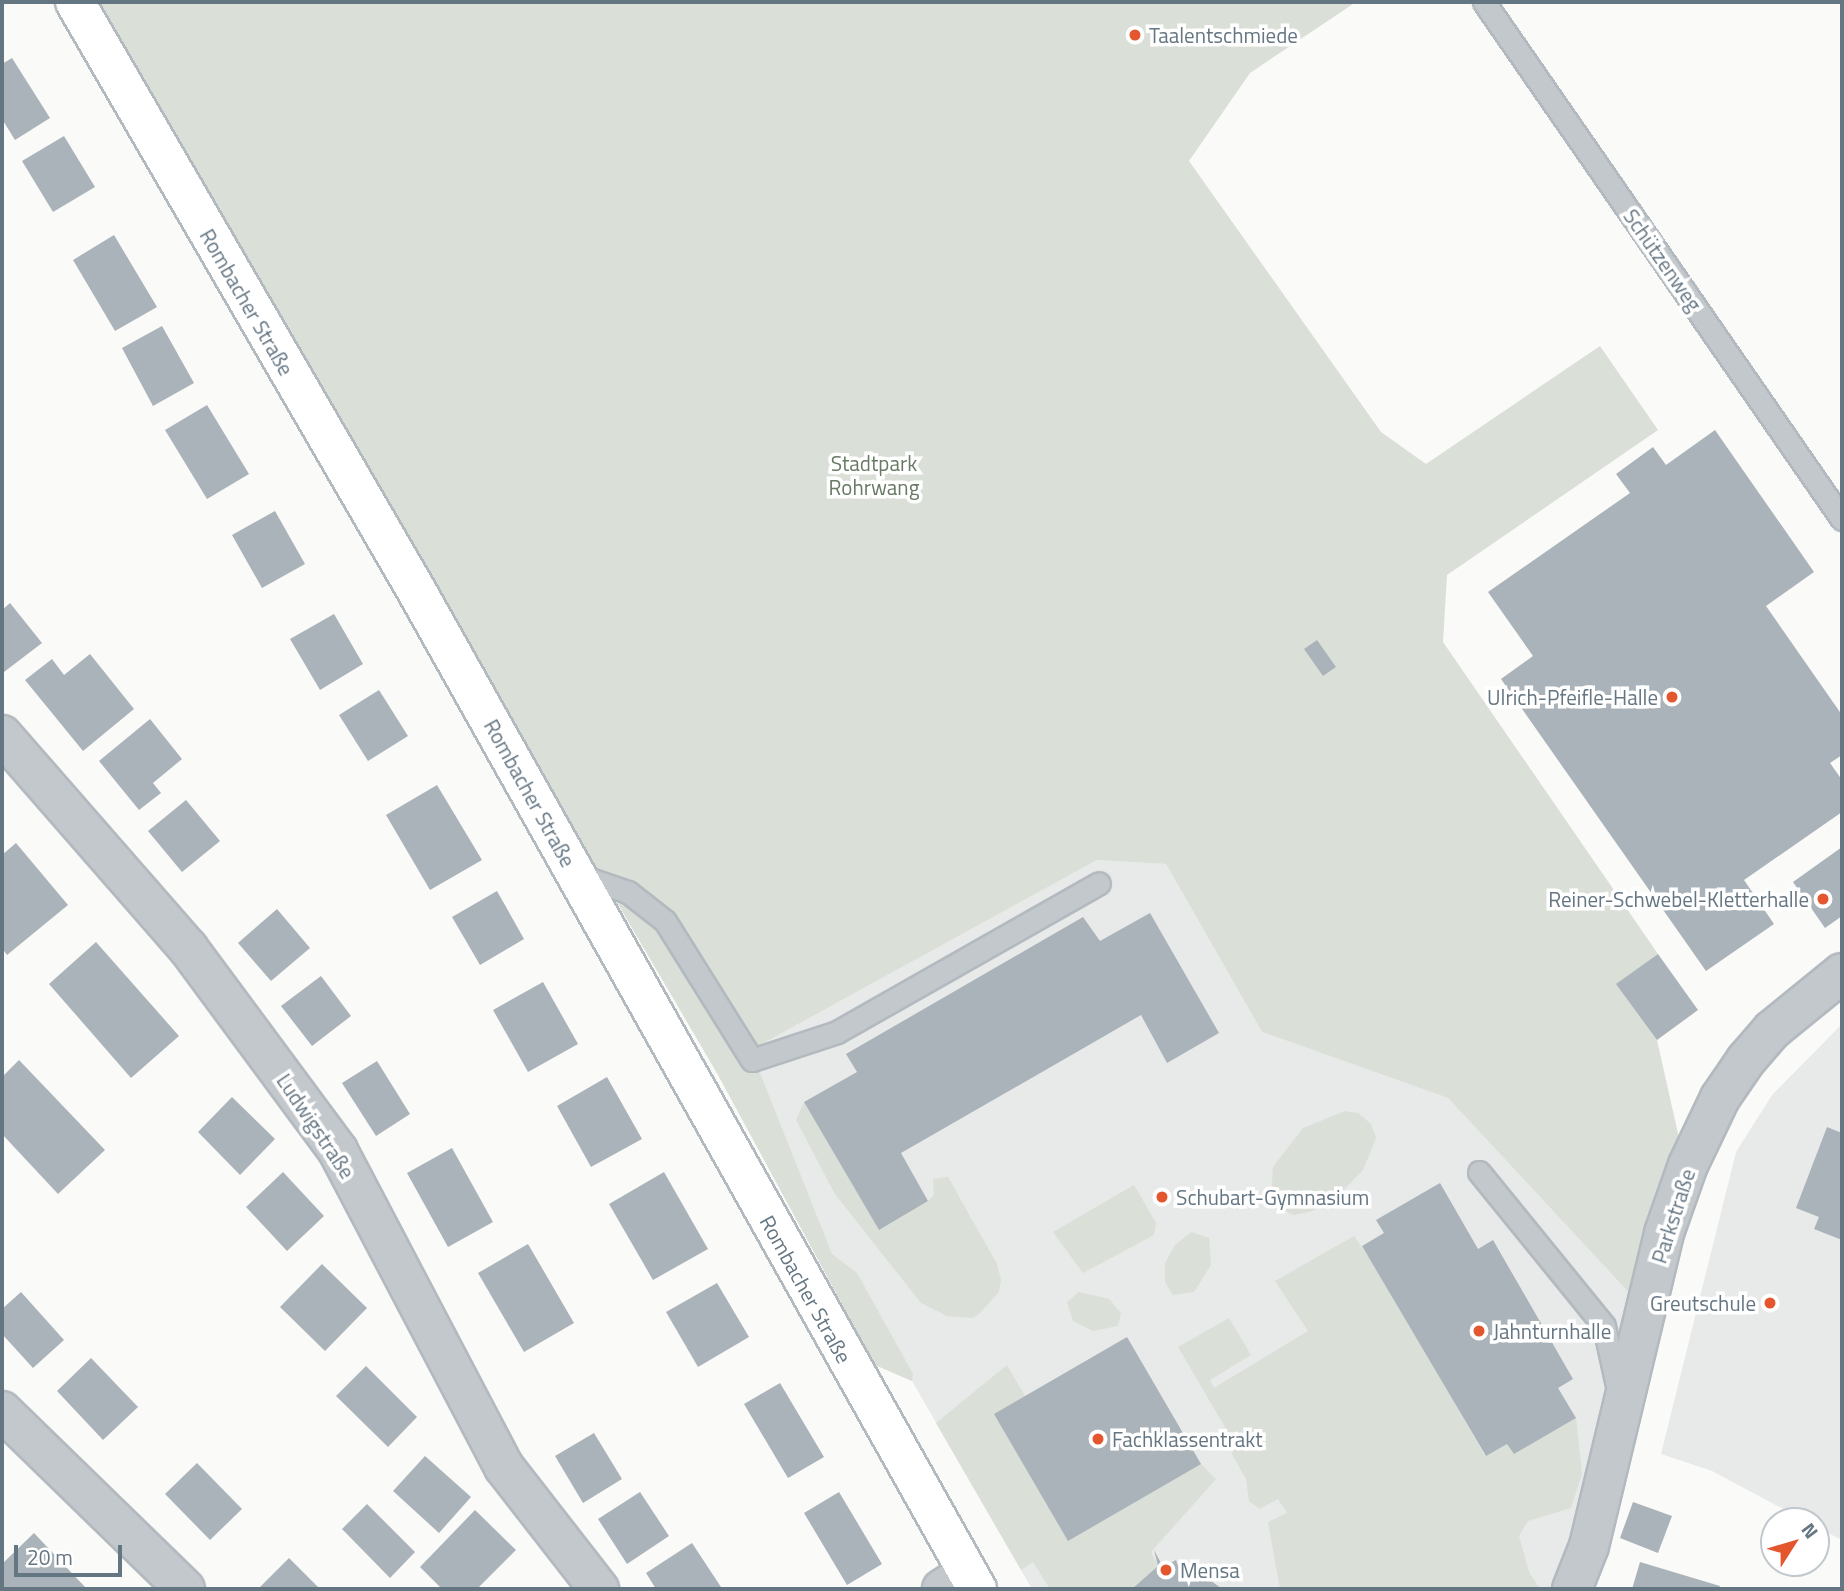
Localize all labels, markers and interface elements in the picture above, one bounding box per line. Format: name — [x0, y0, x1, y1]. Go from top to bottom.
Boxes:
place label: Taalentschmiede — [1149, 22, 1298, 48]
marker: Taalentschmiede — [1127, 27, 1143, 43]
street label: Schützenweg — [1619, 204, 1707, 316]
street label: Rombacher Straße — [195, 224, 299, 380]
park label: Stadtpark Rohrwang — [829, 450, 919, 500]
place label: Ulrich-Pfeifle-Halle — [1487, 684, 1658, 710]
marker: Ulrich-Pfeifle-Halle — [1664, 689, 1680, 705]
street label: Rombacher Straße — [479, 715, 581, 871]
place label: Reiner-Schwebel-Kletterhalle — [1548, 886, 1809, 912]
marker: Reiner-Schwebel-Kletterhalle — [1815, 891, 1831, 907]
street label: Ludwigstraße — [272, 1069, 360, 1183]
street label: Parkstraße — [1646, 1166, 1700, 1266]
place label: Schubart-Gymnasium — [1176, 1184, 1369, 1210]
marker: Schubart-Gymnasium — [1154, 1189, 1170, 1205]
street label: Rombacher Straße — [755, 1211, 857, 1367]
place label: Greutschule — [1650, 1290, 1756, 1316]
marker: Greutschule — [1762, 1295, 1778, 1311]
place label: Jahnturnhalle — [1493, 1318, 1611, 1344]
marker: Jahnturnhalle — [1471, 1323, 1487, 1339]
place label: Fachklassentrakt — [1112, 1426, 1263, 1452]
marker: Fachklassentrakt — [1090, 1431, 1106, 1447]
north arrow — [1760, 1507, 1830, 1577]
text: N — [1795, 1516, 1826, 1544]
scale bar — [18, 1532, 126, 1576]
text: 20 m — [27, 1541, 73, 1573]
place label: Mensa — [1180, 1557, 1240, 1583]
marker: Mensa — [1158, 1562, 1174, 1578]

